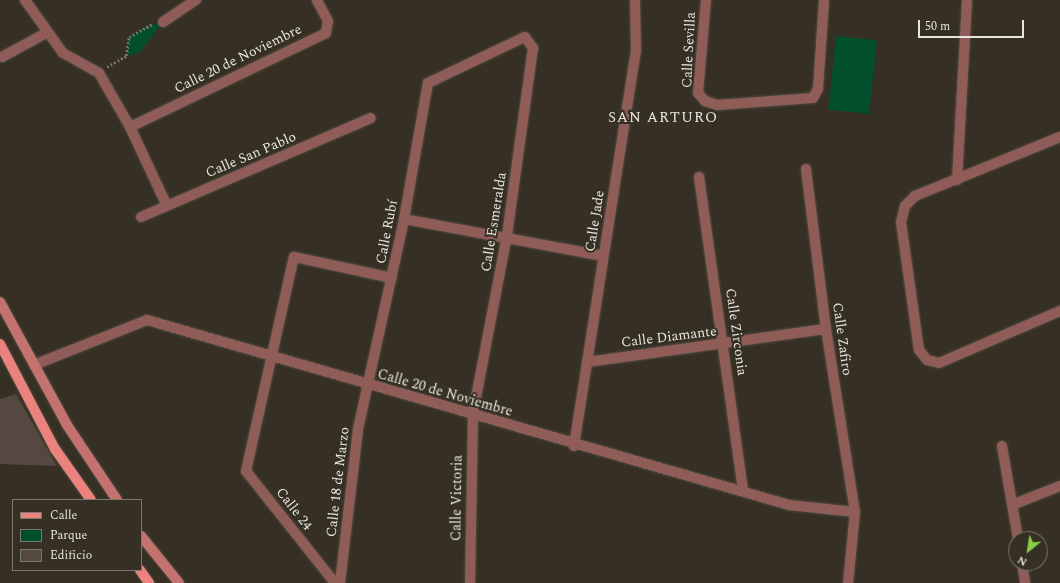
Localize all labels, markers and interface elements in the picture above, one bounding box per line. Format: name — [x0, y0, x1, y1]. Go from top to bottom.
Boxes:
street label: Calle Sevilla — [679, 12, 699, 88]
scale bar — [920, 12, 1026, 38]
text: 50 m — [925, 17, 950, 36]
street label: Calle 20 de Noviembre — [172, 21, 304, 97]
district label: SAN ARTURO — [608, 109, 718, 127]
street label: Calle San Pablo — [203, 128, 299, 182]
street label: Calle Esmeralda — [478, 171, 510, 273]
street label: Calle Jade — [582, 189, 608, 253]
street label: Calle Rubí — [373, 199, 401, 265]
street label: Calle Zirconia — [722, 287, 750, 377]
street label: Calle Zafiro — [829, 301, 855, 377]
street label: Calle Diamante — [620, 323, 718, 351]
street label: Calle 20 de Noviembre — [376, 366, 514, 420]
street label: Calle 18 de Marzo — [323, 426, 353, 538]
street label: Calle Victoria — [448, 455, 466, 541]
street label: Calle 24 — [272, 484, 316, 534]
legend — [12, 499, 142, 571]
text: Calle — [50, 506, 77, 525]
text: Parque — [50, 526, 87, 545]
north arrow — [1008, 531, 1048, 571]
text: Edificio — [50, 546, 92, 565]
text: N — [1014, 551, 1030, 571]

